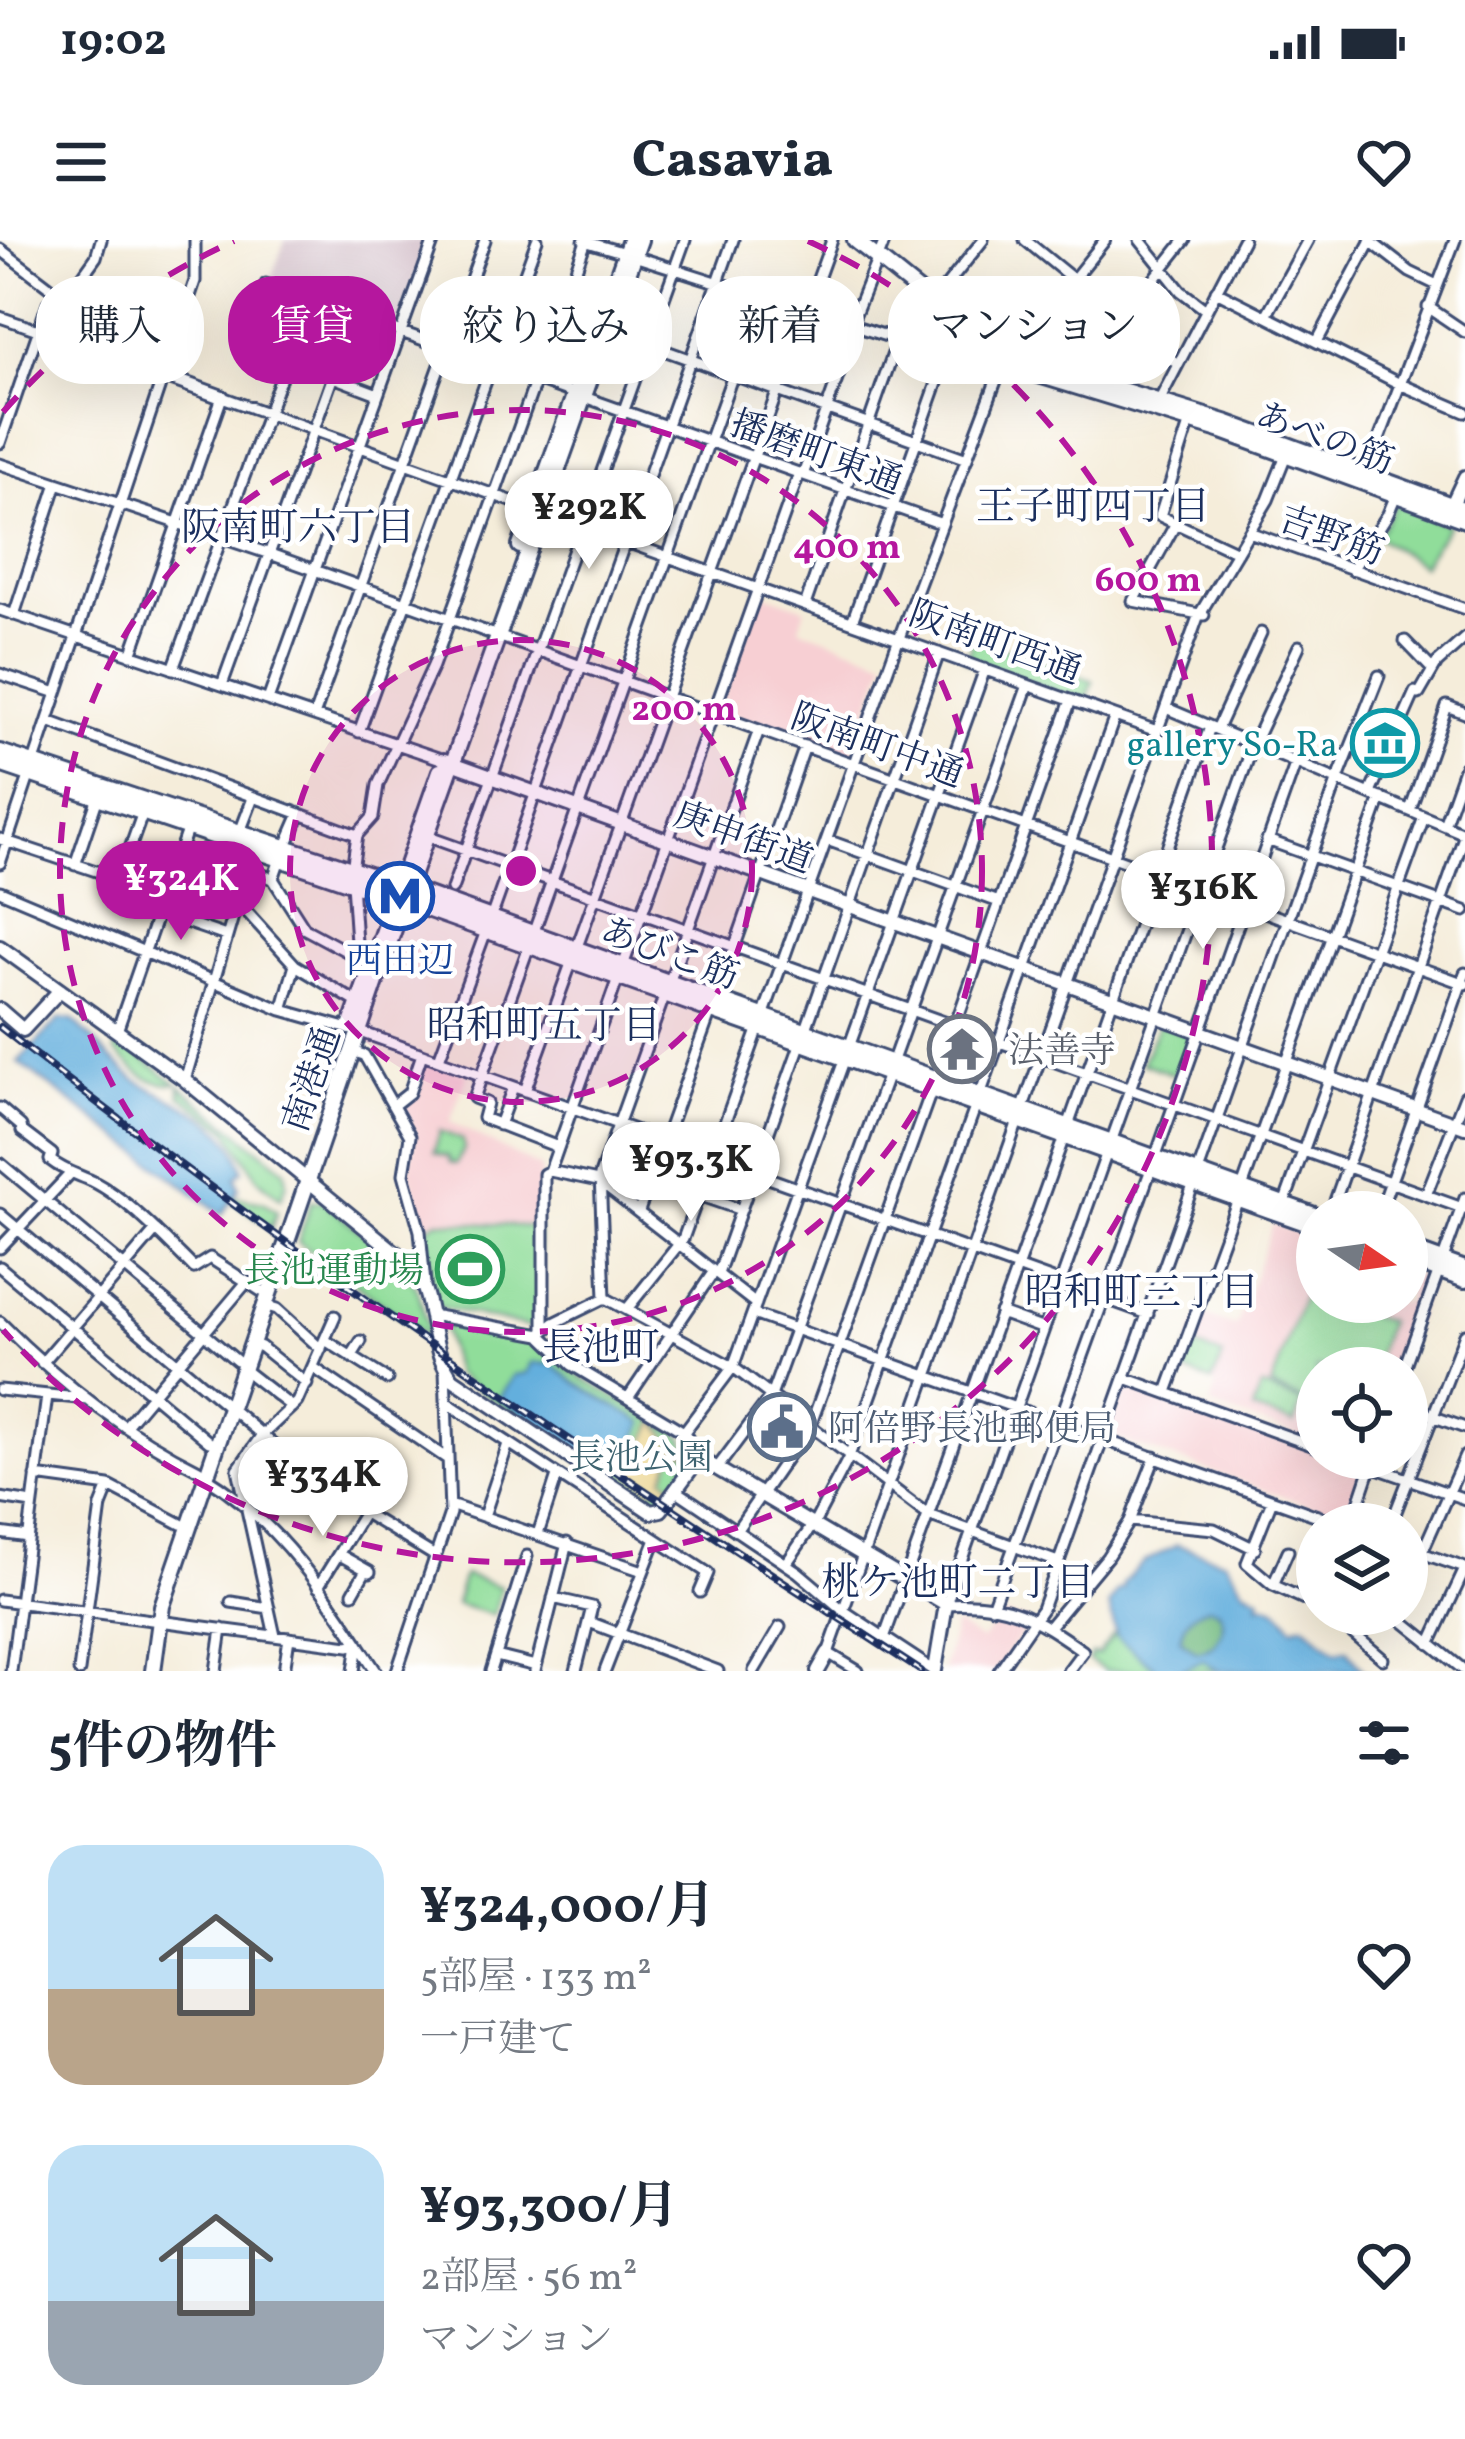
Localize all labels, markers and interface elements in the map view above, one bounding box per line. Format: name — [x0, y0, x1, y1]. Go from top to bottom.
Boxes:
text: 19:02 — [60, 11, 167, 74]
text: Casavia — [632, 125, 833, 200]
icon: menu — [48, 129, 114, 195]
icon: heart — [1351, 129, 1417, 195]
chip: 購入 — [36, 276, 204, 384]
chip: 賃貸 — [228, 276, 396, 384]
chip: 絞り込み — [420, 276, 672, 384]
chip: 新着 — [696, 276, 864, 384]
chip: マンション — [888, 276, 1180, 384]
street label: あべの筋 — [1247, 393, 1400, 489]
street label: 播磨町東通 — [723, 400, 909, 509]
pin: ¥292K — [505, 470, 673, 572]
text: ¥292K — [532, 482, 646, 536]
district label: 王子町四丁目 — [976, 482, 1210, 536]
street label: 吉野筋 — [1271, 496, 1390, 580]
district label: 阪南町六丁目 — [181, 503, 415, 557]
text: 400 m — [793, 524, 901, 574]
text: 600 m — [1095, 557, 1201, 607]
street label: 阪南町西通 — [902, 590, 1088, 699]
text: 200 m — [631, 686, 737, 736]
street label: 阪南町中通 — [784, 693, 970, 802]
museum icon: gallery So-Ra — [1350, 708, 1420, 778]
place label: gallery So-Ra — [1127, 722, 1338, 772]
street label: 庚申街道 — [666, 792, 819, 888]
pin: ¥324K — [97, 841, 265, 943]
centre of rings — [500, 850, 542, 892]
pin: ¥316K — [1119, 850, 1287, 952]
text: ¥324K — [123, 853, 239, 907]
metro station icon: 西田辺 — [365, 861, 435, 931]
text: ¥316K — [1148, 862, 1258, 916]
street label: あびこ筋 — [592, 908, 745, 1004]
place label: 西田辺 — [346, 938, 454, 988]
district label: 昭和町五丁目 — [427, 1001, 661, 1055]
temple icon: 法善寺 — [927, 1014, 997, 1084]
street label: 南港通 — [273, 1021, 355, 1140]
place label: 法善寺 — [1008, 1028, 1116, 1078]
pin: ¥93.3K — [593, 1122, 789, 1224]
text: ¥93.3K — [629, 1134, 753, 1188]
north arrow — [1296, 1191, 1428, 1323]
map controls — [1296, 1191, 1428, 1635]
sports icon: 長池運動場 — [435, 1234, 505, 1304]
place label: 長池運動場 — [244, 1248, 424, 1298]
district label: 昭和町三丁目 — [1025, 1268, 1259, 1322]
district label: 長池町 — [542, 1323, 660, 1377]
button: locate — [1296, 1347, 1428, 1479]
public building icon: 阿倍野長池郵便局 — [747, 1392, 817, 1462]
place label: 阿倍野長池郵便局 — [828, 1406, 1116, 1456]
park label: 長池公園 — [569, 1435, 713, 1485]
pin: ¥334K — [239, 1437, 407, 1539]
text: ¥334K — [265, 1449, 381, 1503]
button: layers — [1296, 1503, 1428, 1635]
district label: 桃ケ池町二丁目 — [821, 1558, 1095, 1612]
icon: filters — [1351, 1710, 1417, 1776]
text: 5件の物件 — [48, 1713, 277, 1784]
text: ¥324,000/月 — [420, 1873, 715, 1944]
icon: home — [144, 1893, 288, 2037]
icon: heart — [1351, 1932, 1417, 1998]
text: 5部屋 · 133 m² — [420, 1952, 652, 2006]
text: 一戸建て — [420, 2014, 576, 2068]
text: ¥93,300/月 — [420, 2173, 679, 2244]
icon: home — [144, 2193, 288, 2337]
icon: heart — [1351, 2232, 1417, 2298]
text: 2部屋 · 56 m² — [420, 2252, 637, 2306]
text: マンション — [420, 2314, 613, 2368]

